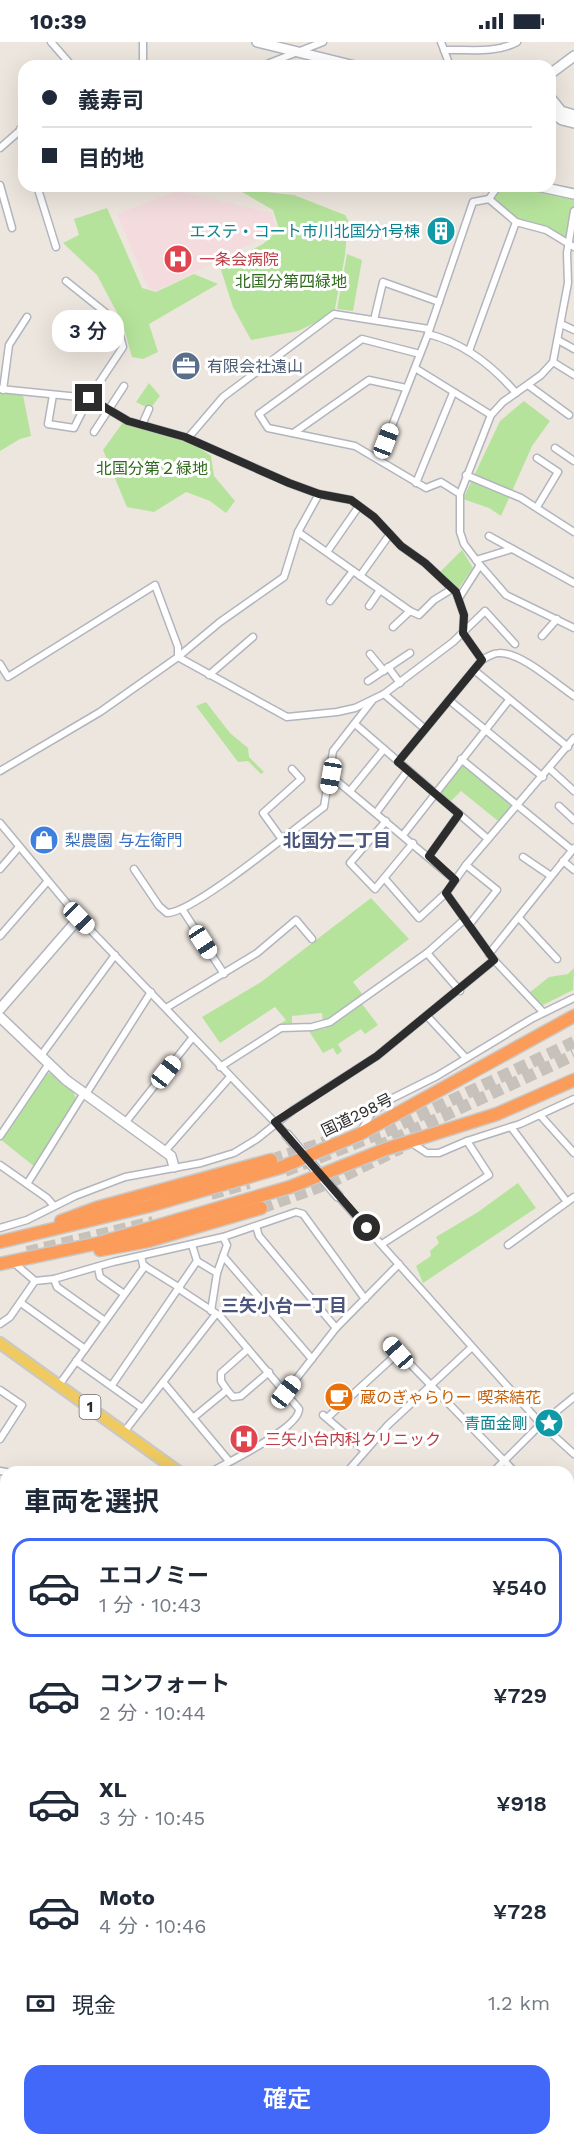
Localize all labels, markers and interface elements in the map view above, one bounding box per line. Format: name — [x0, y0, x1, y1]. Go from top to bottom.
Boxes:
text: 10:39 — [30, 9, 87, 34]
text: 義寿司 — [78, 88, 144, 113]
text: 目的地 — [78, 146, 144, 171]
building icon: エステ・コート市川北国分1号棟 — [425, 215, 457, 247]
place label: エステ・コート市川北国分1号棟 — [190, 222, 420, 241]
hospital icon: 一条会病院 — [162, 243, 194, 275]
place label: 一条会病院 — [199, 250, 279, 269]
park label: 北国分第四緑地 — [235, 272, 347, 291]
callout: 3 分 — [53, 311, 125, 353]
text: 3 分 — [69, 319, 107, 343]
office icon: 有限会社遠山 — [170, 350, 202, 382]
place label: 有限会社遠山 — [207, 357, 303, 376]
route end — [75, 384, 102, 411]
car — [371, 421, 401, 461]
park label: 北国分第２緑地 — [96, 459, 208, 478]
car — [319, 757, 343, 795]
shop icon: 梨農園 与左衛門 — [28, 824, 60, 856]
district label: 北国分二丁目 — [283, 830, 391, 851]
place label: 梨農園 与左衛門 — [65, 831, 182, 850]
car — [60, 899, 98, 937]
car — [186, 922, 220, 962]
car — [148, 1052, 184, 1092]
street label: 国道298号 — [318, 1090, 396, 1140]
route start — [353, 1214, 380, 1241]
district label: 三矢小台一丁目 — [221, 1295, 347, 1316]
car — [379, 1334, 417, 1372]
car — [268, 1372, 304, 1412]
cafe icon: 蔵のぎゃらりー 喫茶結花 — [323, 1381, 355, 1413]
place label: 蔵のぎゃらりー 喫茶結花 — [360, 1388, 541, 1407]
road number: 1 — [80, 1395, 100, 1419]
place icon: 青面金剛 — [533, 1407, 565, 1439]
place label: 青面金剛 — [464, 1414, 528, 1433]
hospital icon: 三矢小台内科クリニック — [228, 1423, 260, 1455]
place label: 三矢小台内科クリニック — [265, 1430, 441, 1449]
text: 車両を選択 — [24, 1486, 159, 1518]
icon: car — [27, 1561, 81, 1615]
text: エコノミー — [99, 1563, 209, 1588]
text: ¥540 — [492, 1575, 547, 1600]
text: 1 分 · 10:43 — [99, 1593, 201, 1617]
icon: car — [27, 1669, 81, 1723]
text: コンフォート — [99, 1671, 230, 1696]
text: ¥729 — [493, 1683, 547, 1708]
text: 2 分 · 10:44 — [99, 1701, 206, 1725]
icon: car — [27, 1777, 81, 1831]
text: XL — [99, 1777, 127, 1802]
text: ¥918 — [496, 1791, 547, 1816]
text: 3 分 · 10:45 — [99, 1806, 205, 1830]
icon: car — [27, 1885, 81, 1939]
text: Moto — [99, 1885, 155, 1910]
text: ¥728 — [493, 1899, 547, 1924]
text: 4 分 · 10:46 — [99, 1914, 206, 1938]
icon: cash — [24, 1987, 57, 2020]
text: 1.2 km — [488, 1991, 550, 2015]
text: 現金 — [72, 1993, 116, 2018]
button: 確定 — [24, 2065, 550, 2134]

